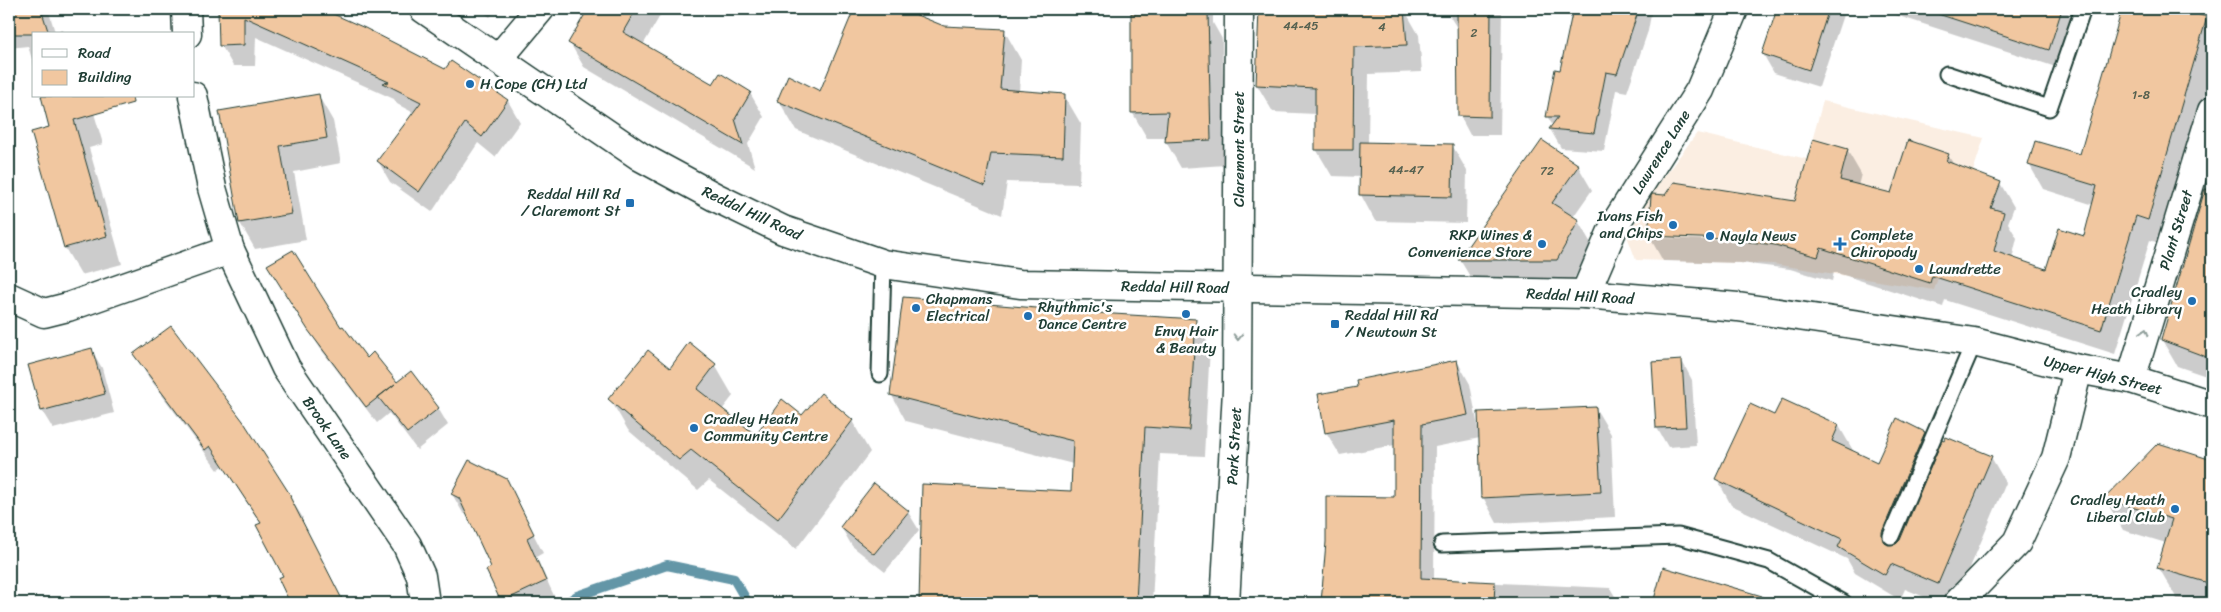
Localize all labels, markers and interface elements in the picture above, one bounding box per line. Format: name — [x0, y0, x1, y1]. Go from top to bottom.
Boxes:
house number: 44-45 — [1283, 15, 1319, 37]
house number: 4 — [1378, 16, 1386, 38]
house number: 2 — [1471, 22, 1478, 44]
legend — [32, 32, 195, 98]
text: Road — [78, 40, 111, 66]
text: Building — [78, 64, 132, 90]
place label: H Cope (CH) Ltd — [480, 71, 588, 97]
marker: H Cope (CH) Ltd — [464, 78, 476, 90]
house number: 1-8 — [2132, 84, 2150, 106]
street label: Claremont Street — [1226, 91, 1252, 207]
street label: Lawrence Lane — [1625, 104, 1698, 199]
house number: 44-47 — [1389, 159, 1425, 181]
house number: 72 — [1540, 160, 1554, 182]
street label: Reddal Hill Road — [698, 178, 807, 248]
place label: Reddal Hill Rd / Claremont St — [521, 181, 621, 224]
street label: Plant Street — [2152, 186, 2201, 273]
marker: Reddal Hill Rd / Claremont St — [624, 197, 636, 209]
place label: Ivans Fish and Chips — [1596, 203, 1663, 246]
marker: Ivans Fish and Chips — [1667, 219, 1679, 231]
place label: RKP Wines & Convenience Store — [1408, 222, 1532, 265]
place label: Complete Chiropody — [1851, 222, 1917, 265]
place label: Nayla News — [1720, 223, 1797, 249]
marker: Nayla News — [1704, 230, 1716, 242]
marker: Complete Chiropody — [1833, 237, 1847, 251]
marker: RKP Wines & Convenience Store — [1536, 238, 1548, 250]
place label: Laundrette — [1929, 256, 2001, 282]
marker: Laundrette — [1913, 263, 1925, 275]
street label: Reddal Hill Road — [1121, 273, 1230, 301]
place label: Cradley Heath Library — [2091, 279, 2182, 322]
street label: Reddal Hill Road — [1526, 280, 1636, 312]
place label: Chapmans Electrical — [926, 286, 993, 329]
place label: Rhythmic's Dance Centre — [1038, 294, 1127, 337]
marker: Cradley Heath Library — [2186, 295, 2198, 307]
marker: Chapmans Electrical — [910, 302, 922, 314]
place label: Reddal Hill Rd / Newtown St — [1345, 302, 1439, 345]
marker: Envy Hair & Beauty — [1180, 308, 1192, 320]
marker: Rhythmic's Dance Centre — [1022, 310, 1034, 322]
place label: Envy Hair & Beauty — [1154, 318, 1219, 361]
marker: Reddal Hill Rd / Newtown St — [1329, 318, 1341, 330]
one-way arrow — [2139, 329, 2149, 337]
one-way arrow — [1233, 334, 1243, 341]
street label: Upper High Street — [2041, 348, 2165, 402]
street label: Brook Lane — [295, 391, 359, 466]
place label: Cradley Heath Community Centre — [704, 406, 829, 449]
street label: Park Street — [1219, 406, 1249, 486]
marker: Cradley Heath Community Centre — [688, 422, 700, 434]
place label: Cradley Heath Liberal Club — [2071, 487, 2165, 530]
marker: Cradley Heath Liberal Club — [2169, 503, 2181, 515]

